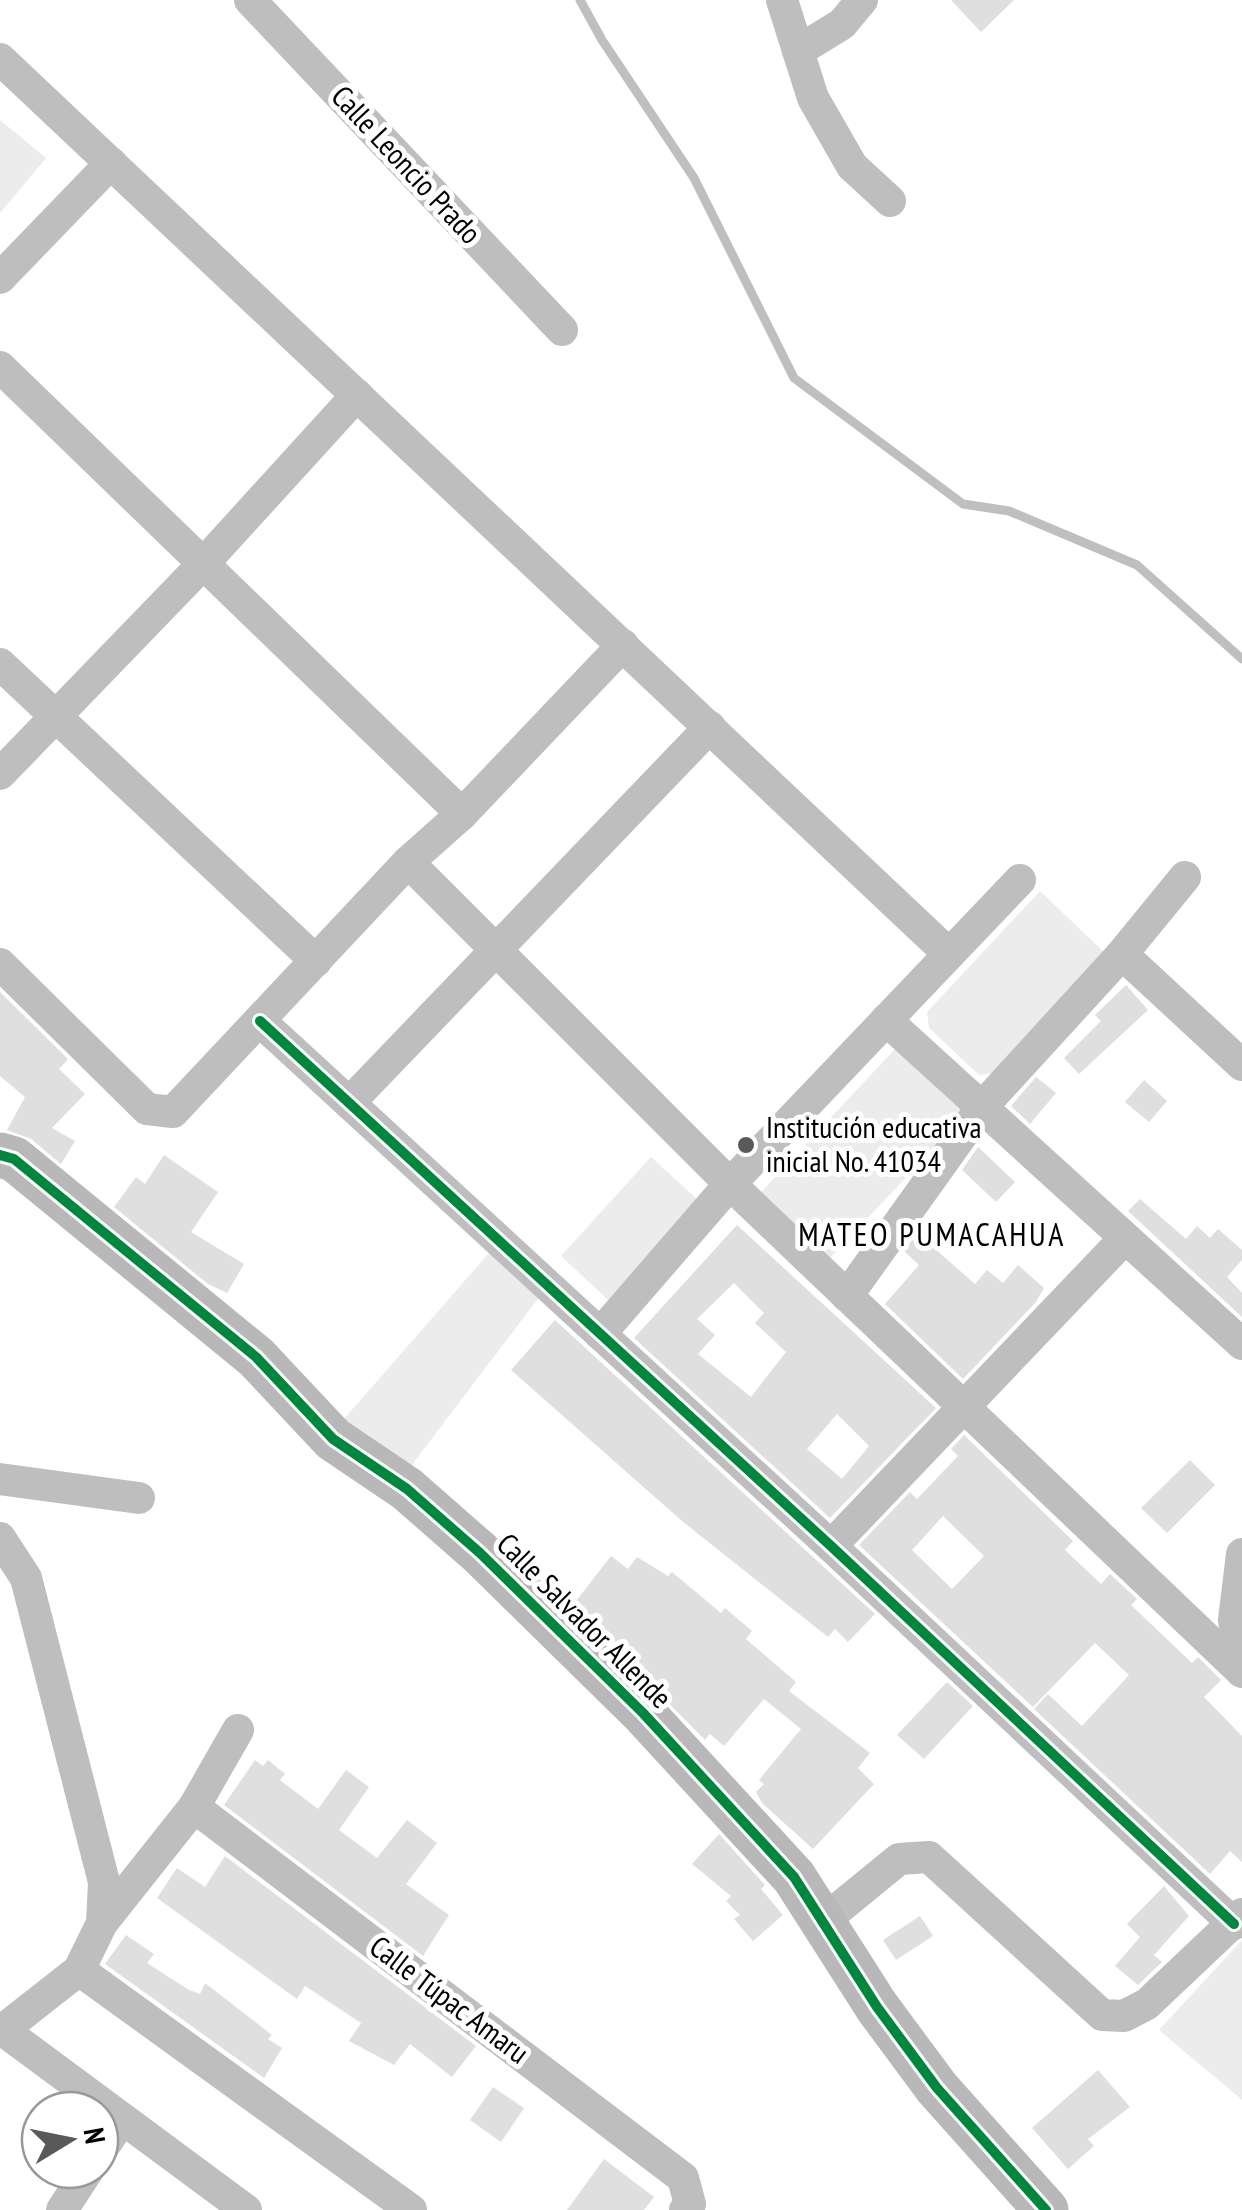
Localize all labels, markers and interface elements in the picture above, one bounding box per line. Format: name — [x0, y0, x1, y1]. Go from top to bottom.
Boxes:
street label: Calle Leoncio Prado — [324, 76, 491, 251]
place label: Institución educativa inicial No. 41034 — [766, 1107, 982, 1180]
marker: Institución educativa inicial No. 41034 — [735, 1134, 757, 1156]
district label: MATEO PUMACAHUA — [798, 1213, 1066, 1255]
street label: Calle Salvador Allende — [489, 1524, 681, 1716]
street label: Calle Túpac Amaru — [362, 1926, 537, 2071]
north arrow — [20, 2090, 120, 2190]
text: N — [76, 2125, 115, 2146]

